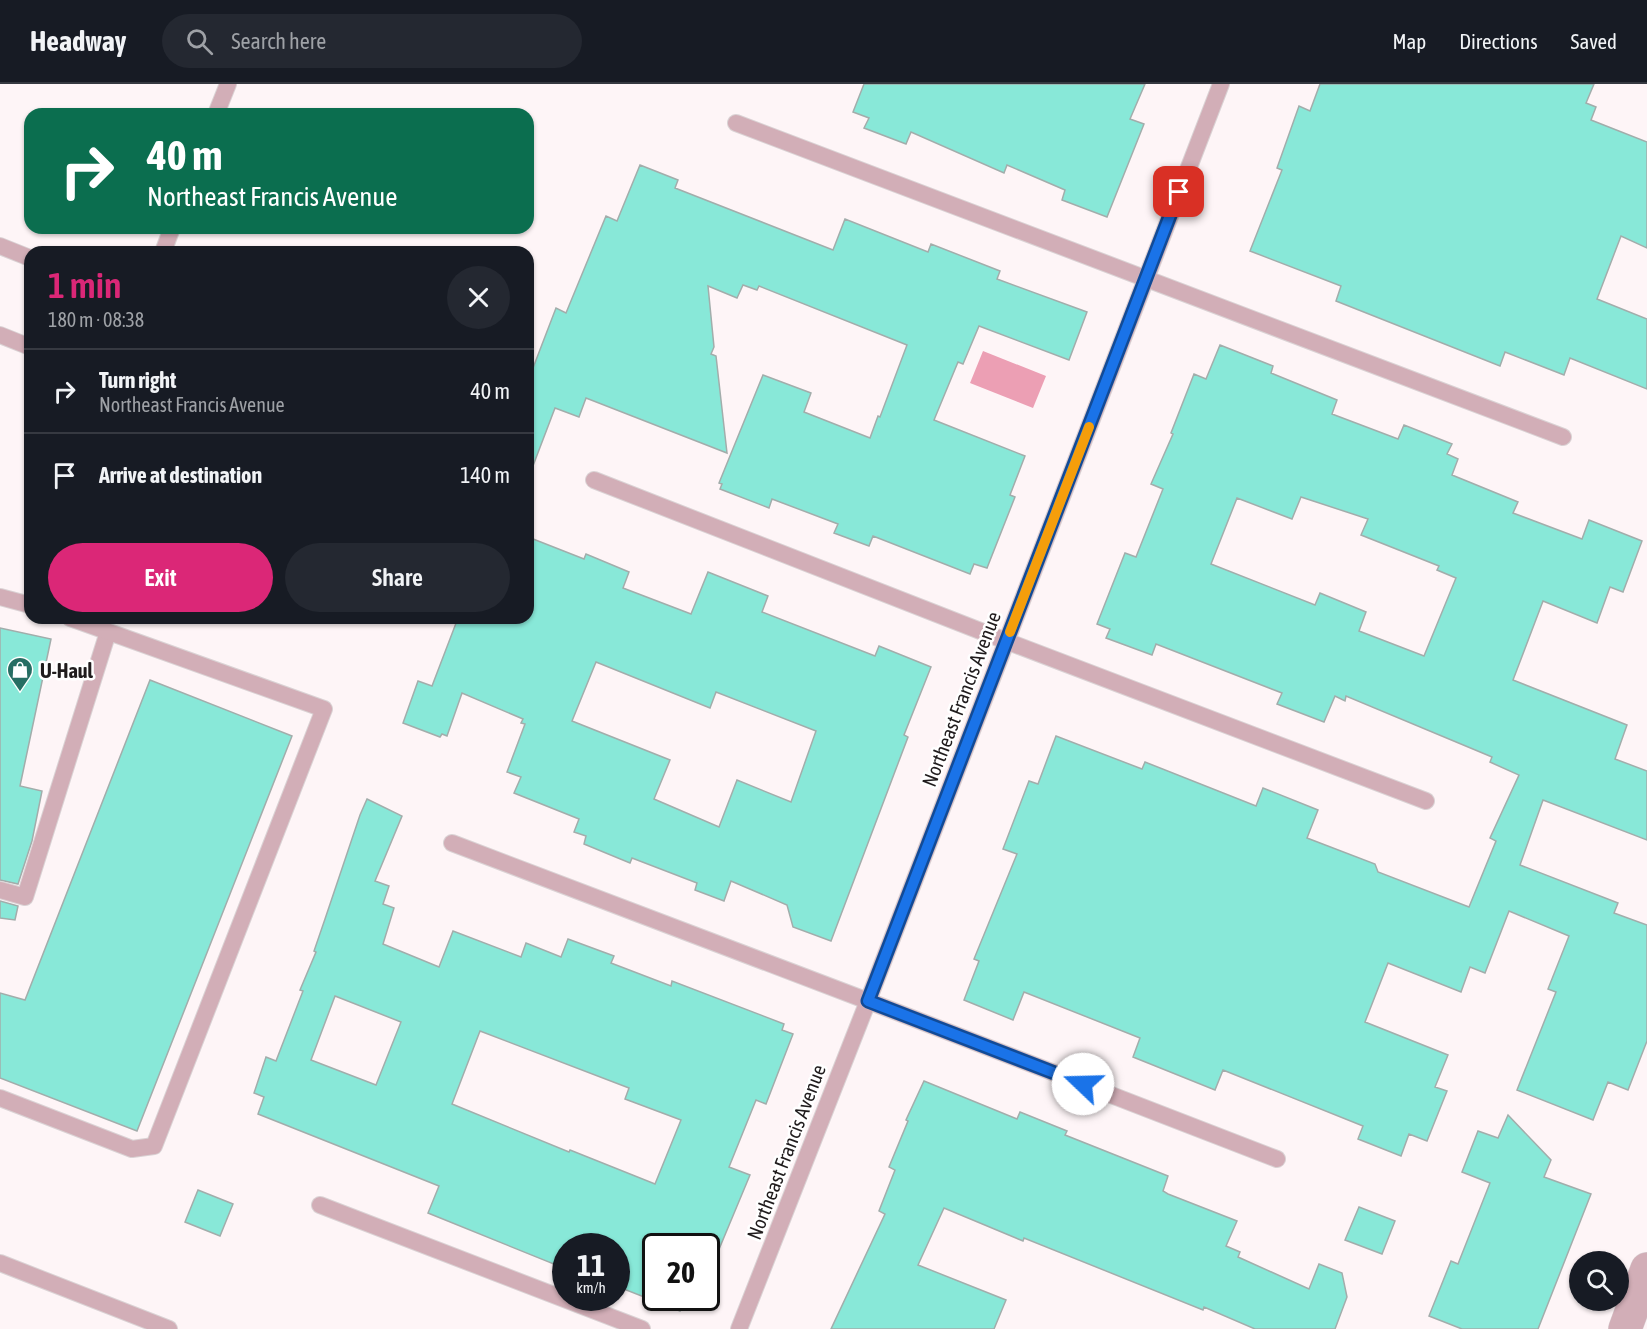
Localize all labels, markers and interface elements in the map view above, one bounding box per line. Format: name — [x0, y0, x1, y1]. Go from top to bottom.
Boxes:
search box — [162, 14, 582, 68]
text: Headway — [30, 25, 126, 57]
icon: search — [183, 25, 216, 58]
text: Search here — [231, 28, 326, 54]
text: Map — [1392, 29, 1426, 53]
text: Directions — [1459, 29, 1538, 53]
text: Saved — [1571, 29, 1617, 53]
text: 40 m — [147, 131, 222, 179]
icon: right — [48, 132, 126, 210]
pin — [1153, 166, 1204, 217]
icon: arrive — [1162, 175, 1195, 208]
text: Northeast Francis Avenue — [147, 181, 398, 212]
text: 1 min — [48, 264, 122, 306]
button: close — [447, 266, 510, 329]
text: 180 m · 08:38 — [48, 308, 144, 331]
text: Turn right — [99, 367, 176, 393]
icon: right — [48, 375, 81, 408]
text: 40 m — [470, 378, 510, 404]
text: Northeast Francis Avenue — [99, 393, 285, 416]
icon: arrive — [48, 459, 81, 492]
text: Arrive at destination — [99, 462, 262, 488]
text: 140 m — [460, 462, 510, 488]
button: Exit — [48, 543, 273, 612]
button: Share — [285, 543, 510, 612]
street label: Northeast Francis Avenue — [917, 608, 1005, 790]
shop icon: U-Haul — [5, 655, 35, 693]
place label: U-Haul — [40, 659, 93, 682]
position arrow — [1051, 1052, 1115, 1116]
street label: Northeast Francis Avenue — [742, 1061, 830, 1243]
speed limit sign: 20 — [642, 1233, 720, 1311]
text: 11 — [577, 1248, 605, 1282]
map controls — [1569, 1251, 1629, 1311]
button: search — [1569, 1251, 1629, 1311]
text: km/h — [576, 1279, 606, 1296]

